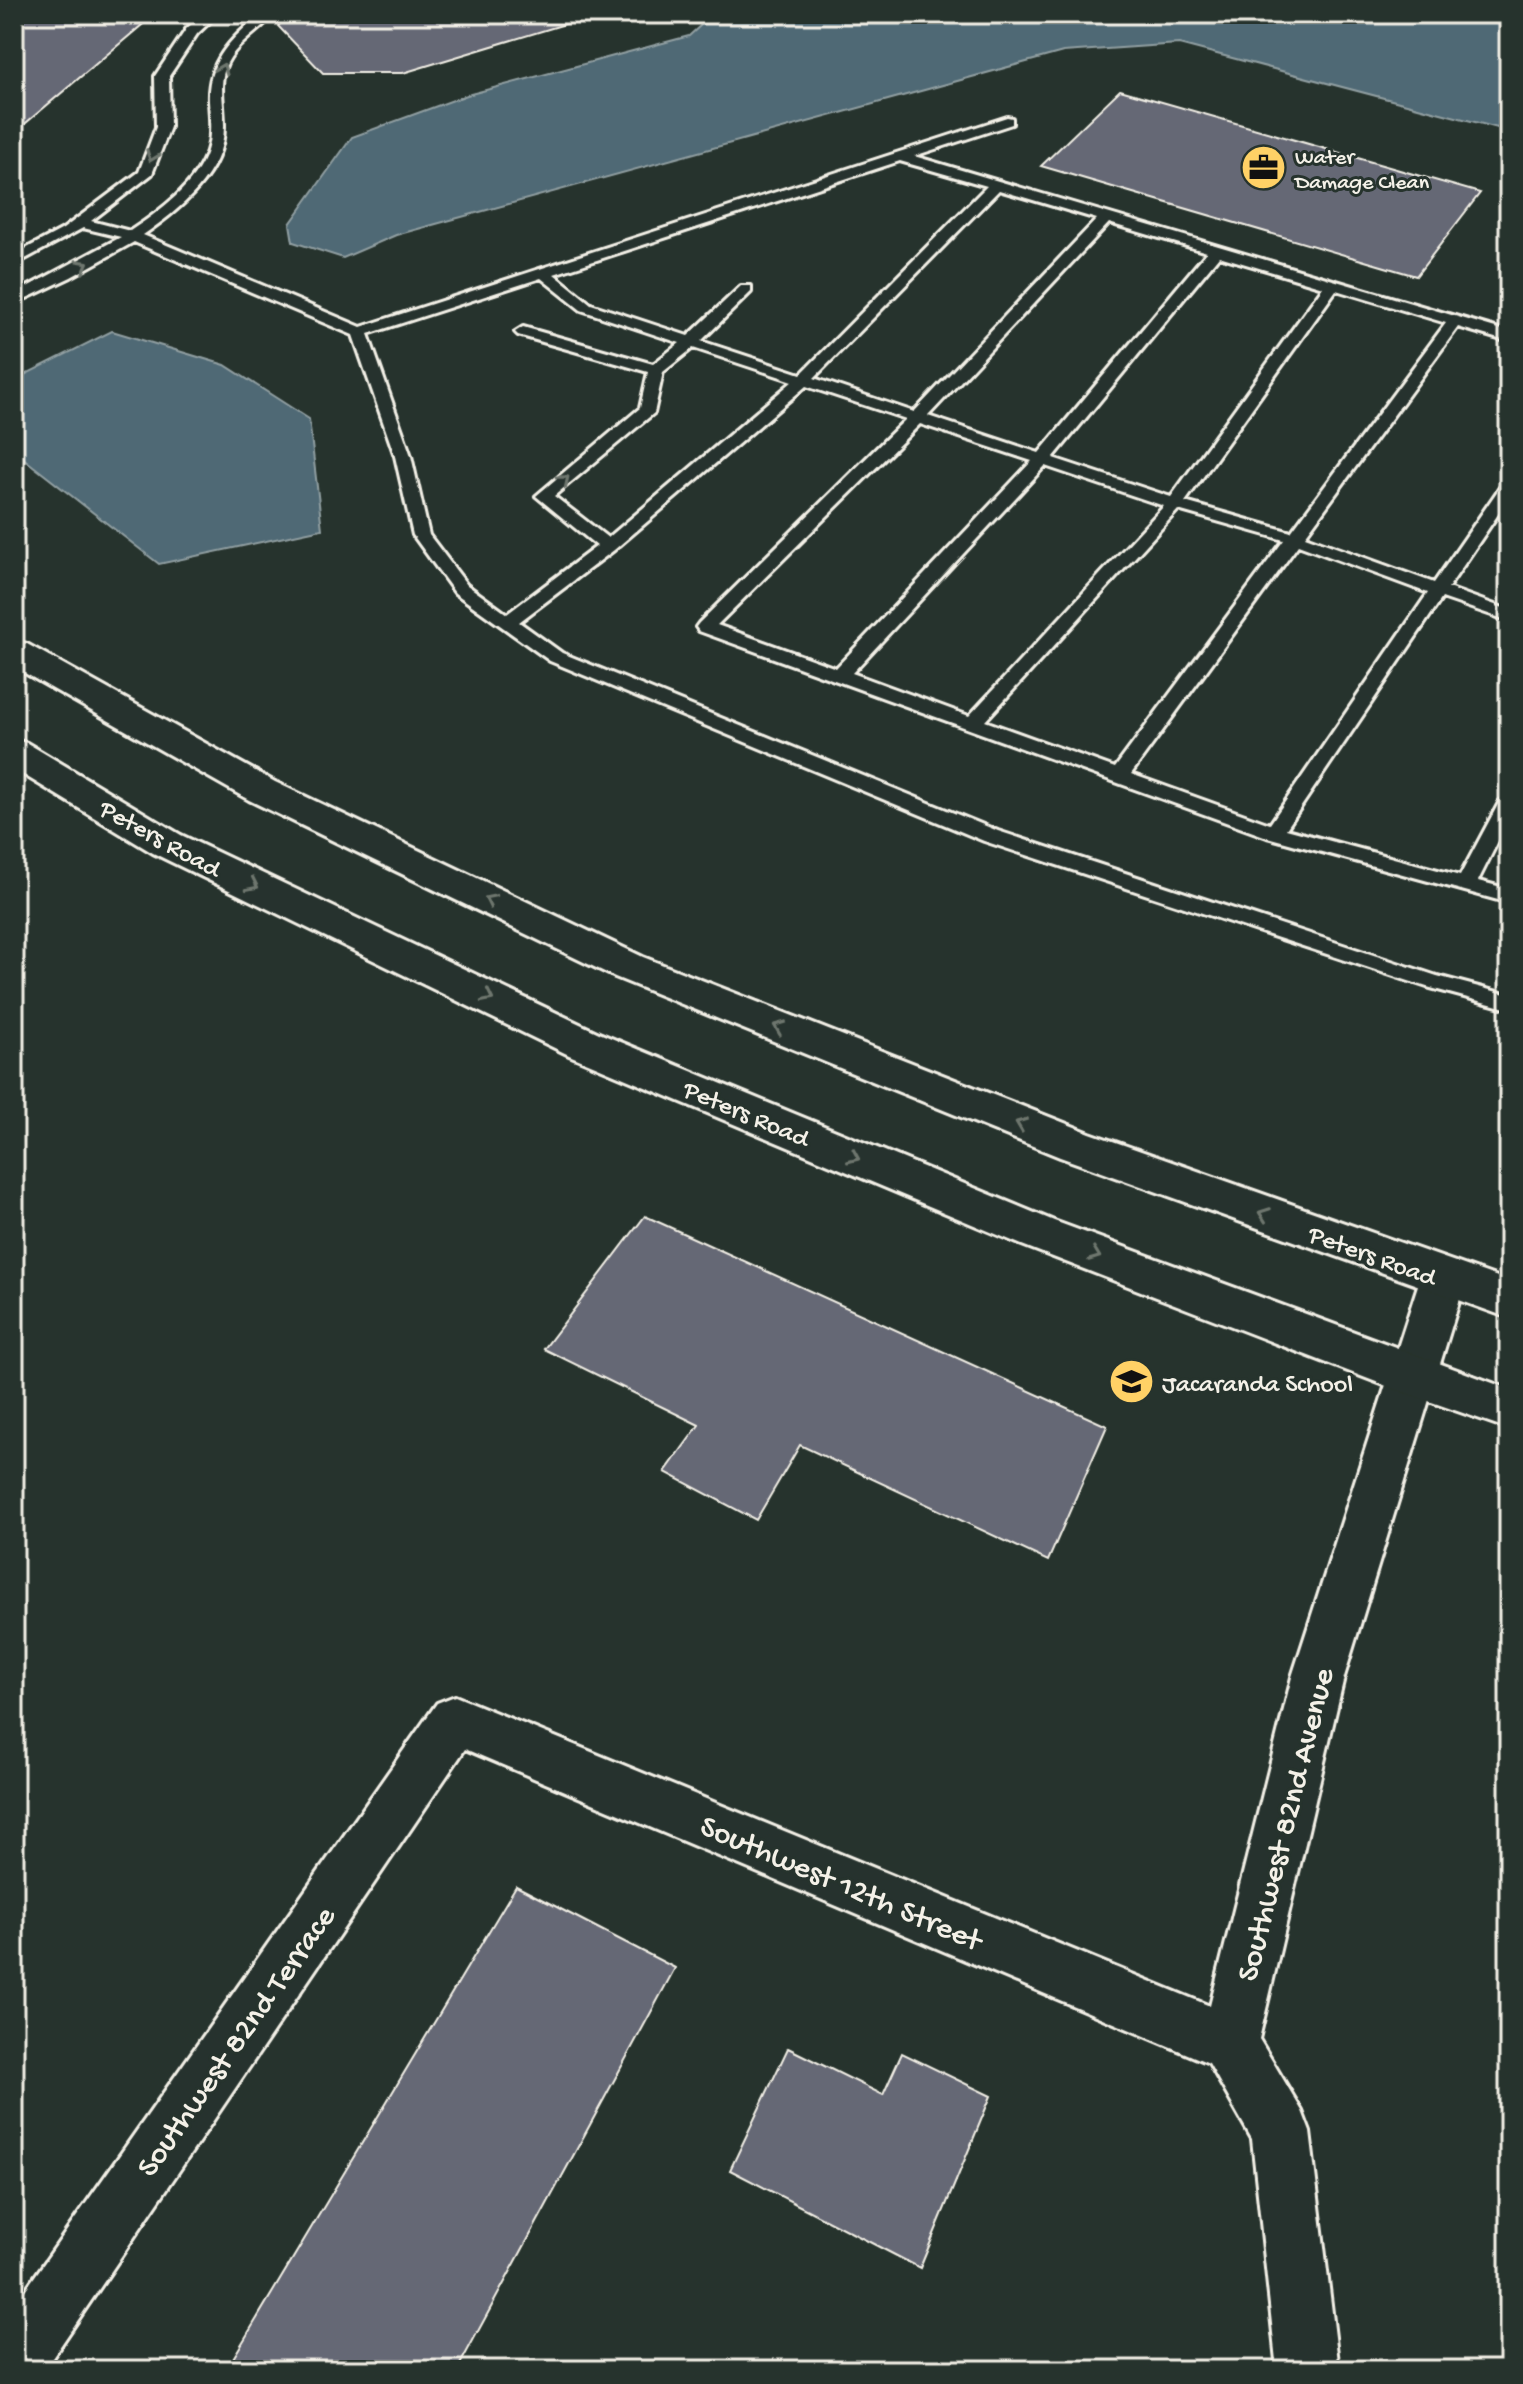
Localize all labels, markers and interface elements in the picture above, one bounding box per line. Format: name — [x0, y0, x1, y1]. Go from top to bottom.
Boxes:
one-way arrow — [212, 63, 229, 77]
office icon: Water Damage Clean — [1240, 144, 1288, 192]
place label: Water Damage Clean — [1293, 146, 1430, 197]
one-way arrow — [145, 148, 162, 162]
one-way arrow — [75, 259, 90, 274]
one-way arrow — [554, 475, 569, 490]
street label: Peters Road — [92, 795, 226, 888]
one-way arrow — [245, 875, 259, 891]
one-way arrow — [484, 894, 498, 910]
one-way arrow — [479, 987, 494, 1003]
one-way arrow — [773, 1020, 787, 1037]
street label: Peters Road — [677, 1075, 814, 1157]
one-way arrow — [1015, 1117, 1029, 1133]
one-way arrow — [846, 1147, 860, 1163]
one-way arrow — [1258, 1207, 1272, 1224]
street label: Peters Road — [1302, 1220, 1441, 1296]
one-way arrow — [1087, 1245, 1101, 1262]
school or university icon: Jacaranda School — [1107, 1358, 1155, 1406]
place label: Jacaranda School — [1162, 1371, 1353, 1402]
street label: Southwest 82nd Avenue — [1231, 1664, 1345, 1986]
street label: Southwest 12th Street — [694, 1809, 989, 1963]
street label: Southwest 82nd Terrace — [130, 1900, 346, 2186]

